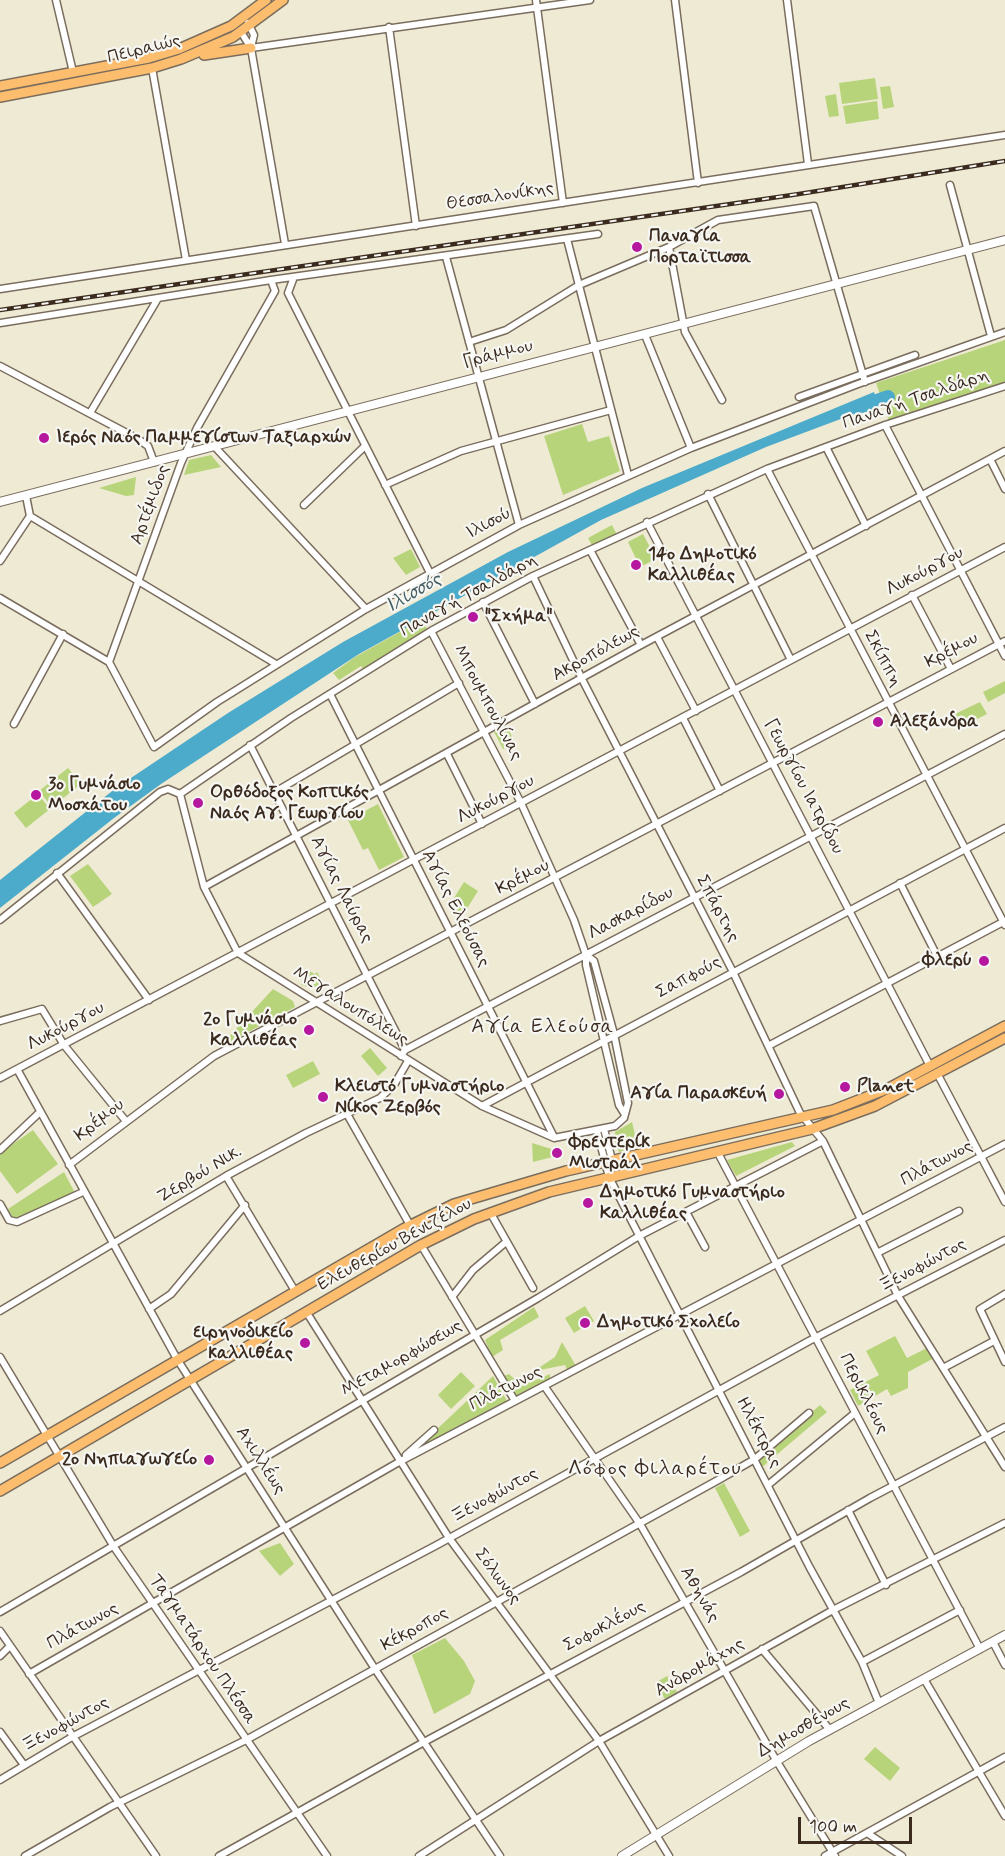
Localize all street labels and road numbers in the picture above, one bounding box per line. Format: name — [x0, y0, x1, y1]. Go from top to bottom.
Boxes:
street label: Πειραιώς — [105, 30, 183, 70]
street label: Θεσσαλονίκης — [445, 178, 555, 216]
street label: Γράμμου — [461, 336, 535, 374]
street label: Παναγή Τσαλδάρη — [840, 365, 992, 435]
street label: Αρτέμιδος — [127, 462, 175, 548]
street label: Ιλισού — [463, 503, 515, 545]
street label: Λυκούργου — [883, 543, 967, 601]
street label: Παναγή Τσαλδάρη — [397, 549, 541, 643]
street label: Ακροπόλεως — [549, 621, 643, 687]
street label: Σκίππη — [858, 627, 906, 691]
street label: Κρέμου — [922, 628, 982, 674]
street label: Μπουμπουλίνας — [448, 642, 526, 764]
street label: Γεωργίου Ιατρίδου — [758, 716, 848, 858]
street label: Λυκούργου — [454, 771, 538, 829]
street label: Αγίας Λαύρας — [305, 833, 377, 947]
street label: Αγίας Ελεούσας — [416, 847, 494, 971]
street label: Κρέμου — [493, 855, 553, 901]
street label: Σπάρτης — [690, 872, 744, 946]
street label: Λασκαρίδου — [585, 882, 677, 946]
street label: Σαπφούς — [653, 952, 725, 1004]
street label: Μεγαλουπόλεως — [288, 963, 412, 1051]
street label: Λυκούργου — [24, 998, 108, 1056]
street label: Κρέμου — [71, 1095, 129, 1147]
street label: Πλάτωνος — [897, 1136, 977, 1192]
street label: Ζερβού Νικ. — [154, 1141, 246, 1209]
street label: Ελευθερίου Βενιζέλου — [314, 1194, 476, 1296]
street label: Ξενοφώντος — [876, 1234, 970, 1298]
street label: Μεταμορφώσεως — [338, 1316, 466, 1402]
street label: Περικλέους — [834, 1350, 892, 1438]
street label: Πλάτωνος — [466, 1362, 546, 1416]
street label: Ηλέκτρας — [730, 1394, 786, 1472]
street label: Αχιλλέως — [230, 1423, 290, 1499]
street label: Ξενοφώντος — [448, 1463, 542, 1529]
street label: Σόλωνος — [469, 1545, 525, 1609]
street label: Αθηνάς — [674, 1563, 724, 1627]
street label: Ταγματάρχου Πλέσσα — [144, 1571, 260, 1729]
street label: Σοφοκλέους — [560, 1596, 650, 1658]
street label: Πλάτωνος — [43, 1599, 123, 1655]
street label: Κέκροπος — [378, 1603, 452, 1657]
street label: Ανδρομάχης — [651, 1634, 749, 1702]
street label: Ξενοφώντος — [19, 1692, 113, 1758]
street label: Δημοσθένους — [754, 1693, 854, 1763]

